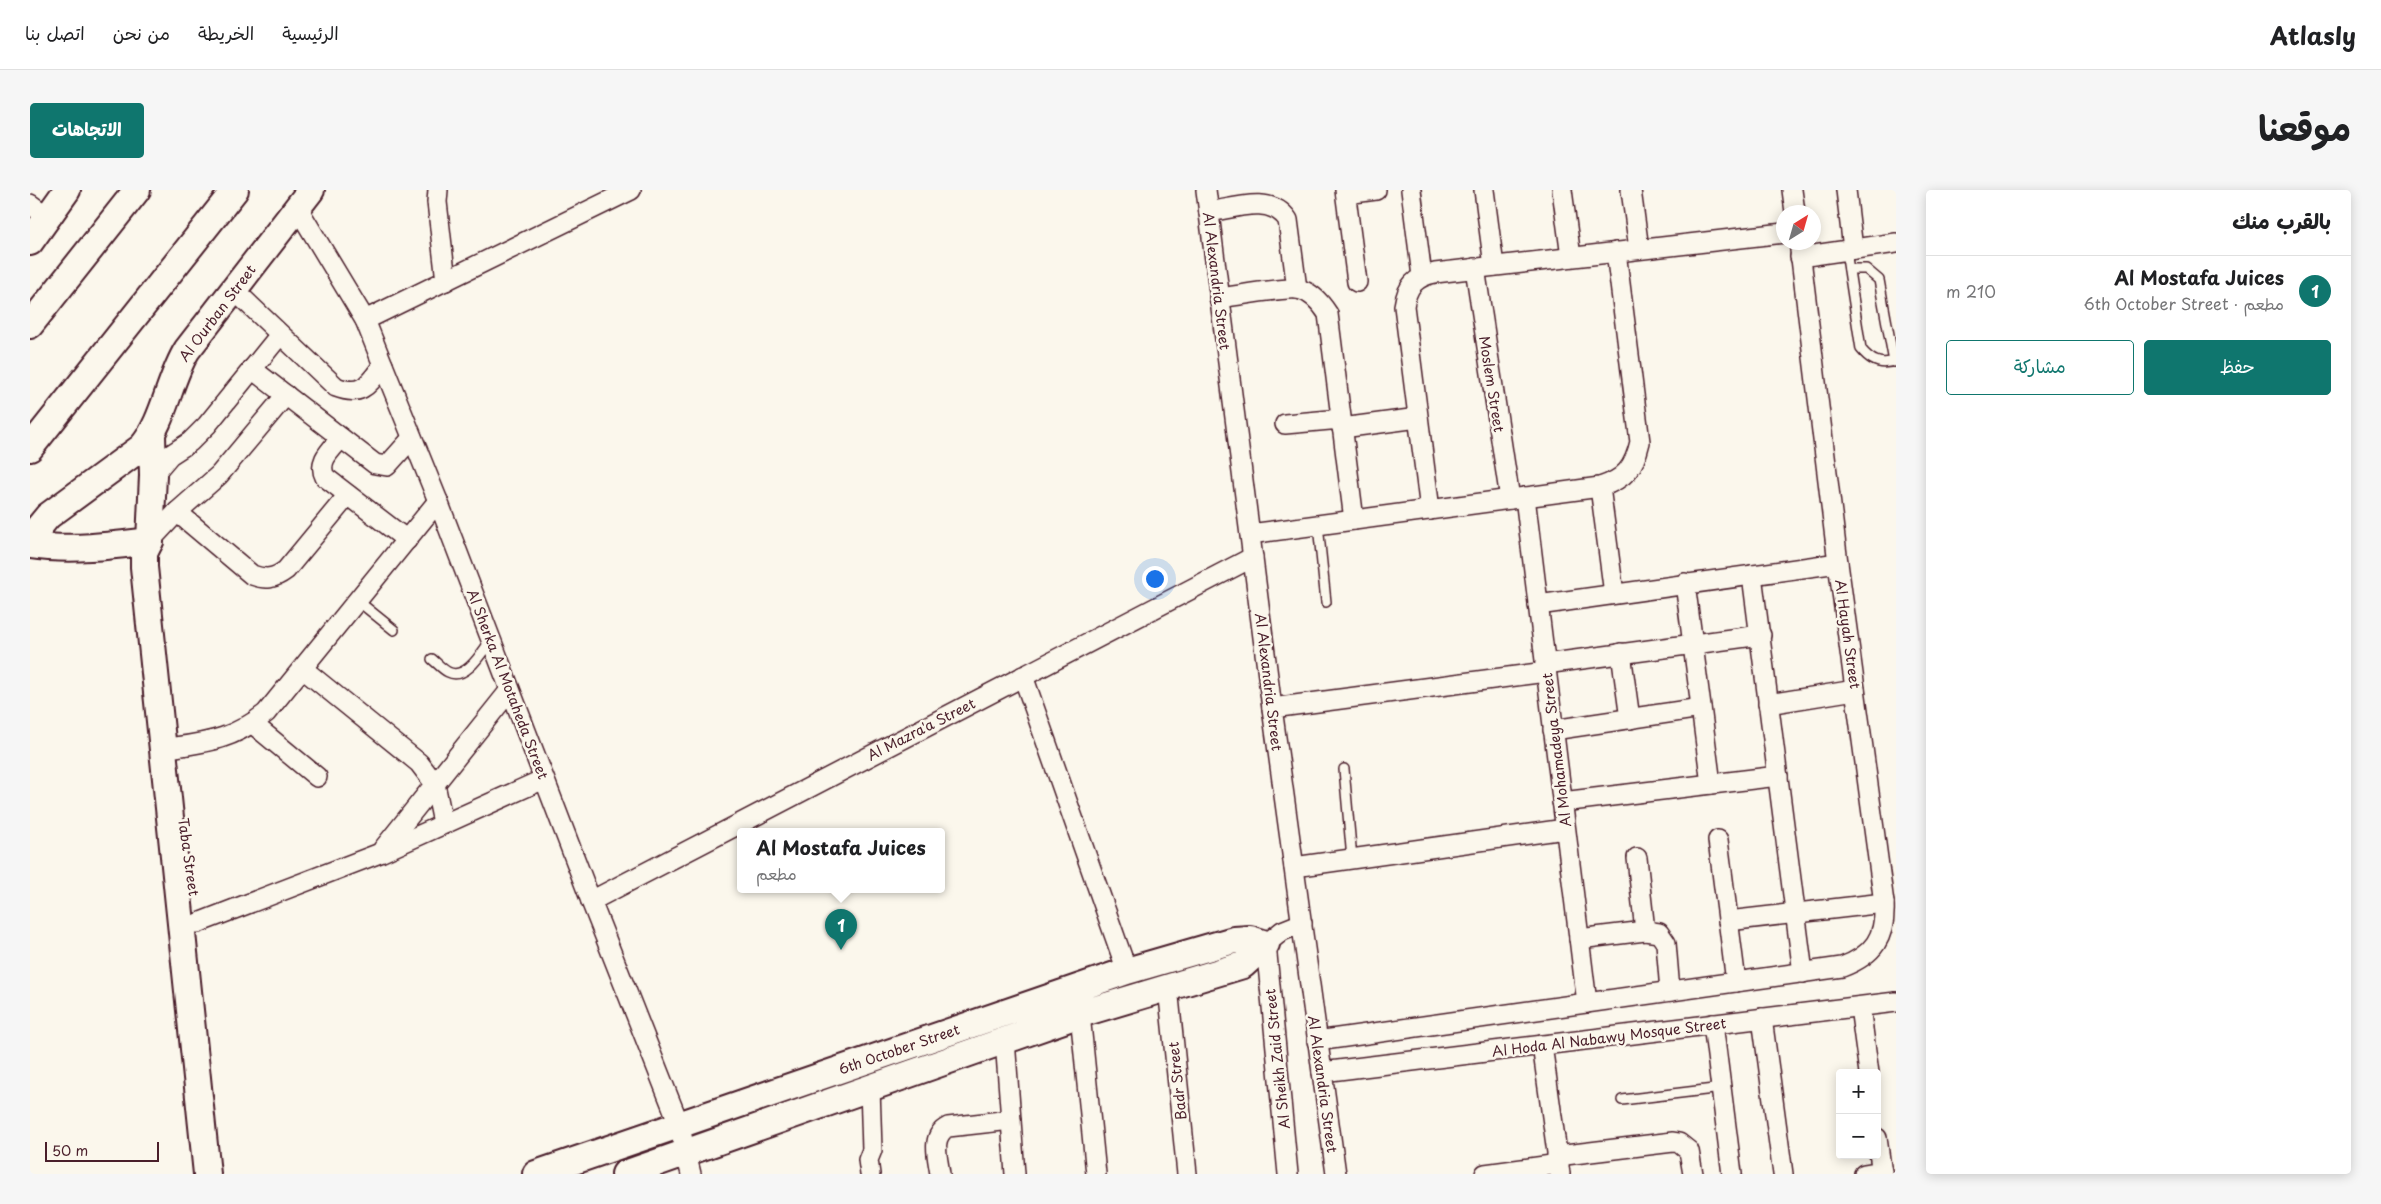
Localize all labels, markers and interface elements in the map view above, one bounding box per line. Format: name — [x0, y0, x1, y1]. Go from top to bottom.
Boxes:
text: Atlasly — [2270, 17, 2356, 53]
text: اتصل بنا — [25, 19, 85, 46]
text: من نحن — [113, 19, 170, 46]
text: الخريطة — [198, 19, 254, 46]
text: الرئيسية — [282, 19, 339, 46]
text: موقعنا — [2258, 100, 2351, 153]
button: الاتجاهات — [30, 103, 144, 158]
text: بالقرب منك — [2232, 204, 2331, 236]
north arrow — [1776, 205, 1821, 250]
street label: Al Alexandria Street — [1198, 211, 1236, 351]
street label: Al Ourban Street — [174, 260, 261, 366]
text: Al Mostafa Juices — [2114, 263, 2284, 291]
text: 210 m — [1946, 279, 1996, 303]
text: 1 — [2311, 279, 2319, 303]
text: مطعم · 6th October Street — [2083, 291, 2284, 315]
street label: Moslem Street — [1474, 334, 1510, 434]
button: مشاركة — [1946, 340, 2134, 395]
button: حفظ — [2144, 340, 2331, 395]
your location — [1142, 566, 1168, 592]
street label: Al Hayah Street — [1830, 578, 1866, 690]
street label: Al Sherka Al Motaheda Street — [462, 586, 554, 782]
street label: Al Alexandria Street — [1250, 612, 1288, 752]
street label: Al Mohamadeya Street — [1536, 671, 1576, 828]
street label: Al Mazra'a Street — [863, 692, 979, 765]
street label: Taba Street — [173, 817, 205, 898]
popup — [737, 828, 945, 893]
text: Al Mostafa Juices — [756, 833, 926, 861]
text: مطعم — [756, 861, 797, 885]
pin: 1 — [825, 909, 857, 950]
street label: Al Sheikh Zaid Street — [1259, 987, 1295, 1130]
street label: Al Hoda Al Nabawy Mosque Street — [1491, 1012, 1728, 1062]
street label: Al Alexandria Street — [1303, 1014, 1343, 1154]
street label: 6th October Street — [836, 1018, 963, 1080]
street label: Badr Street — [1162, 1041, 1192, 1121]
map controls — [1836, 1069, 1881, 1159]
button: + — [1836, 1069, 1881, 1114]
button: − — [1836, 1114, 1881, 1159]
scale bar — [45, 1139, 159, 1162]
text: 50 m — [52, 1140, 88, 1161]

